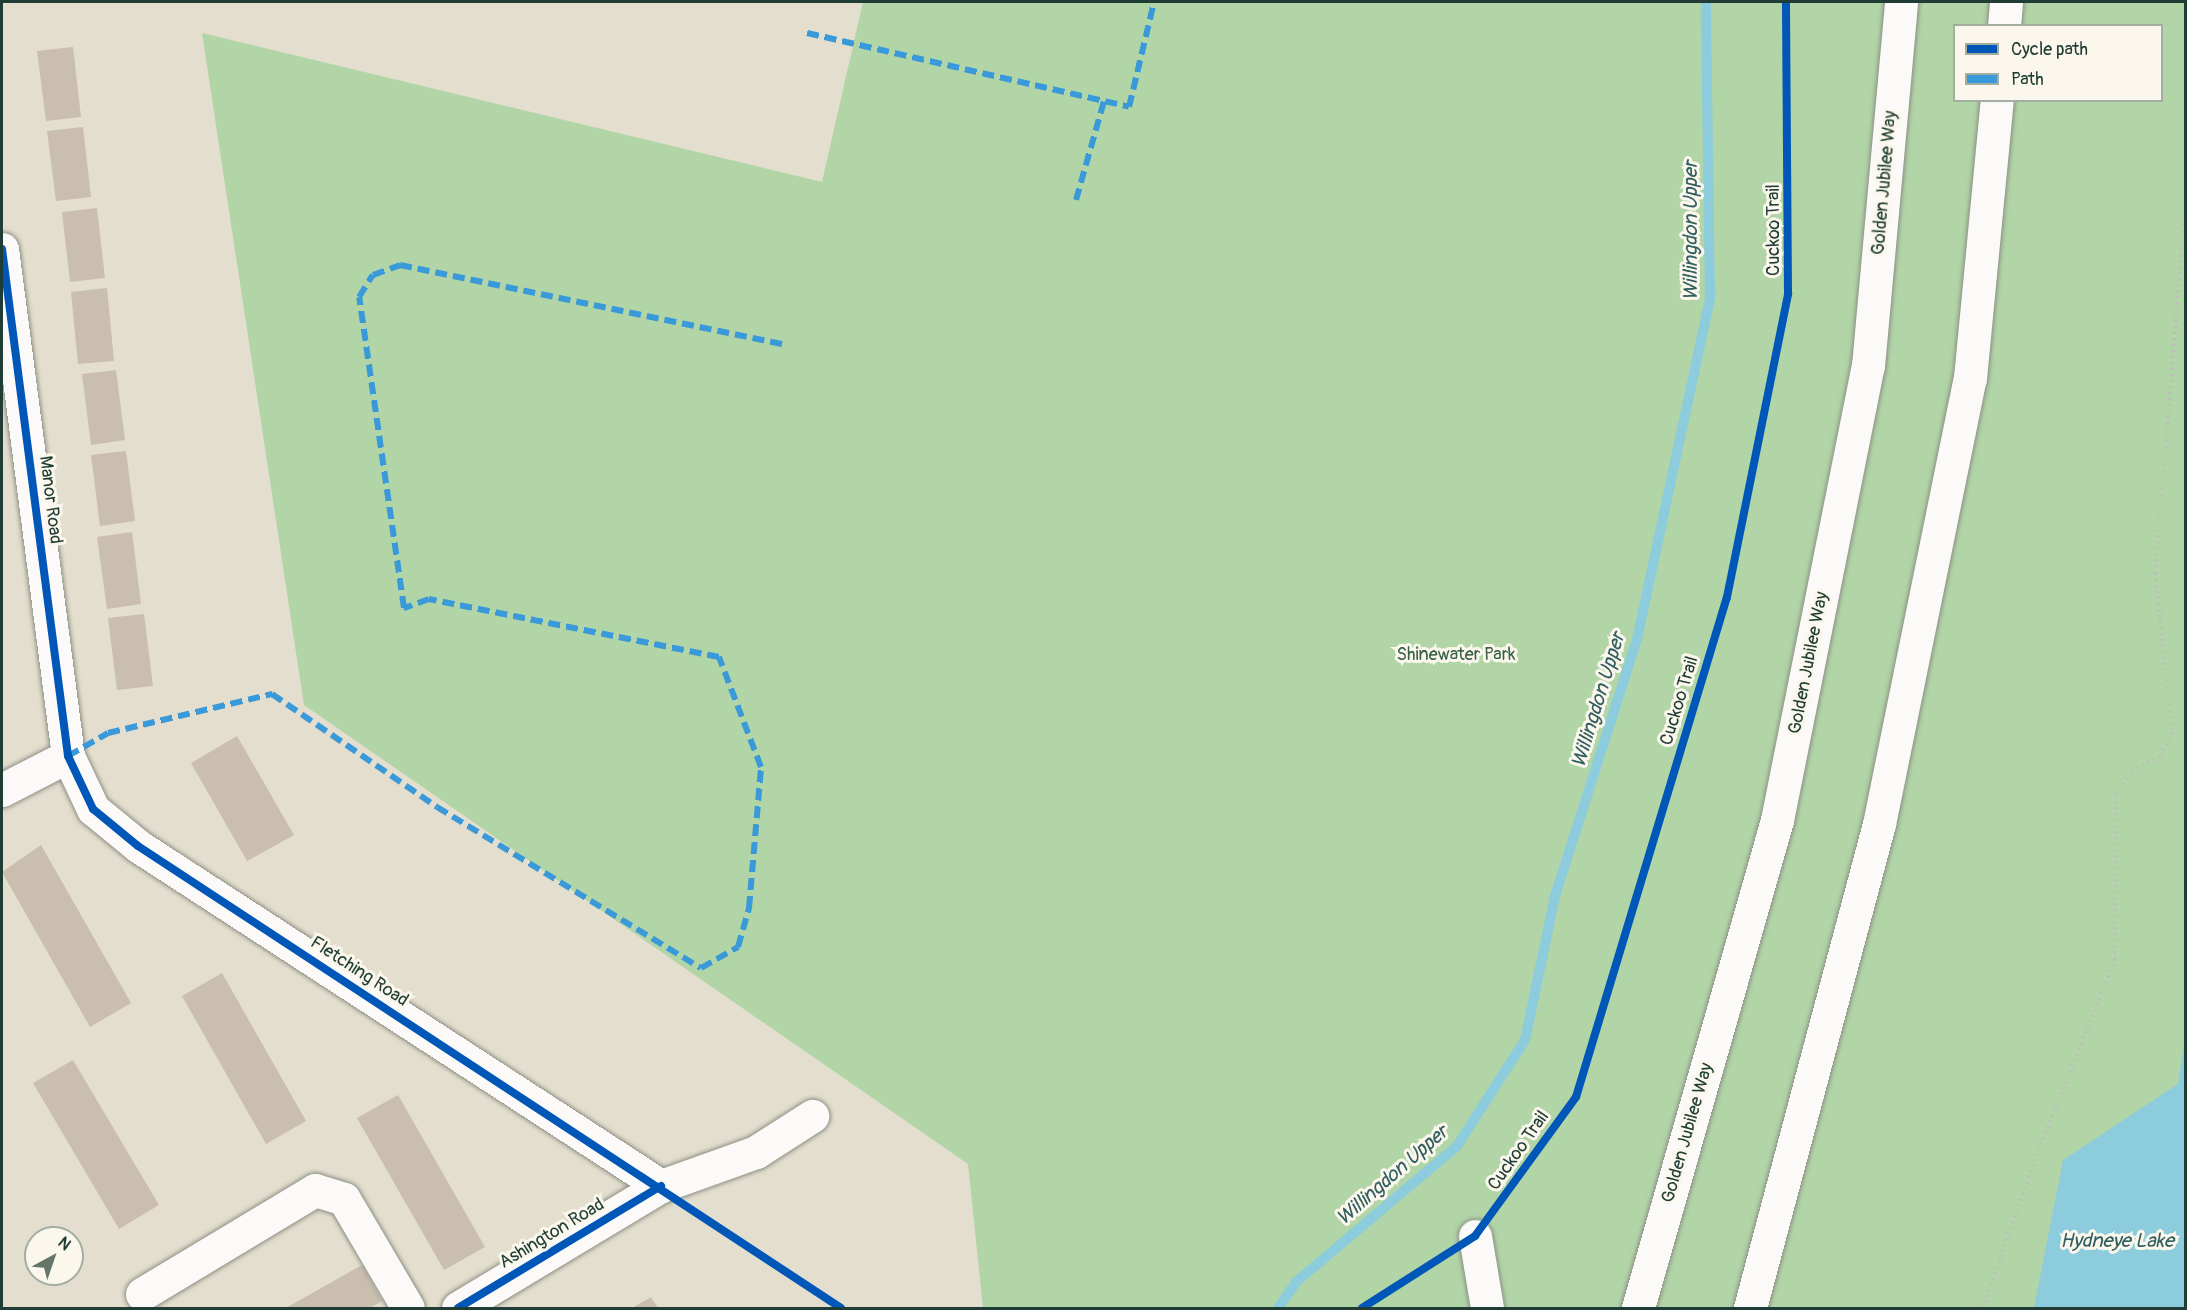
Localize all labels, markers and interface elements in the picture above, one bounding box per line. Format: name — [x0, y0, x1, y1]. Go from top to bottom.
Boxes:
legend — [1953, 24, 2163, 102]
text: Cycle path — [2011, 38, 2088, 61]
text: Path — [2011, 68, 2044, 91]
street label: Golden Jubilee Way — [1868, 110, 1902, 256]
water label: Willingdon Upper — [1678, 161, 1702, 301]
street label: Cuckoo Trail — [1763, 184, 1785, 276]
street label: Manor Road — [34, 455, 66, 545]
street label: Golden Jubilee Way — [1785, 590, 1833, 736]
water label: Willingdon Upper — [1566, 630, 1630, 770]
park label: Shinewater Park — [1396, 644, 1516, 666]
street label: Cuckoo Trail — [1656, 654, 1704, 748]
street label: Fletching Road — [306, 932, 412, 1012]
street label: Golden Jubilee Way — [1658, 1061, 1718, 1205]
street label: Cuckoo Trail — [1484, 1107, 1554, 1195]
water label: Willingdon Upper — [1331, 1120, 1453, 1230]
street label: Ashington Road — [496, 1194, 608, 1274]
north arrow — [24, 1226, 84, 1286]
water label: Hydneye Lake — [2060, 1228, 2174, 1252]
text: N — [54, 1233, 75, 1255]

